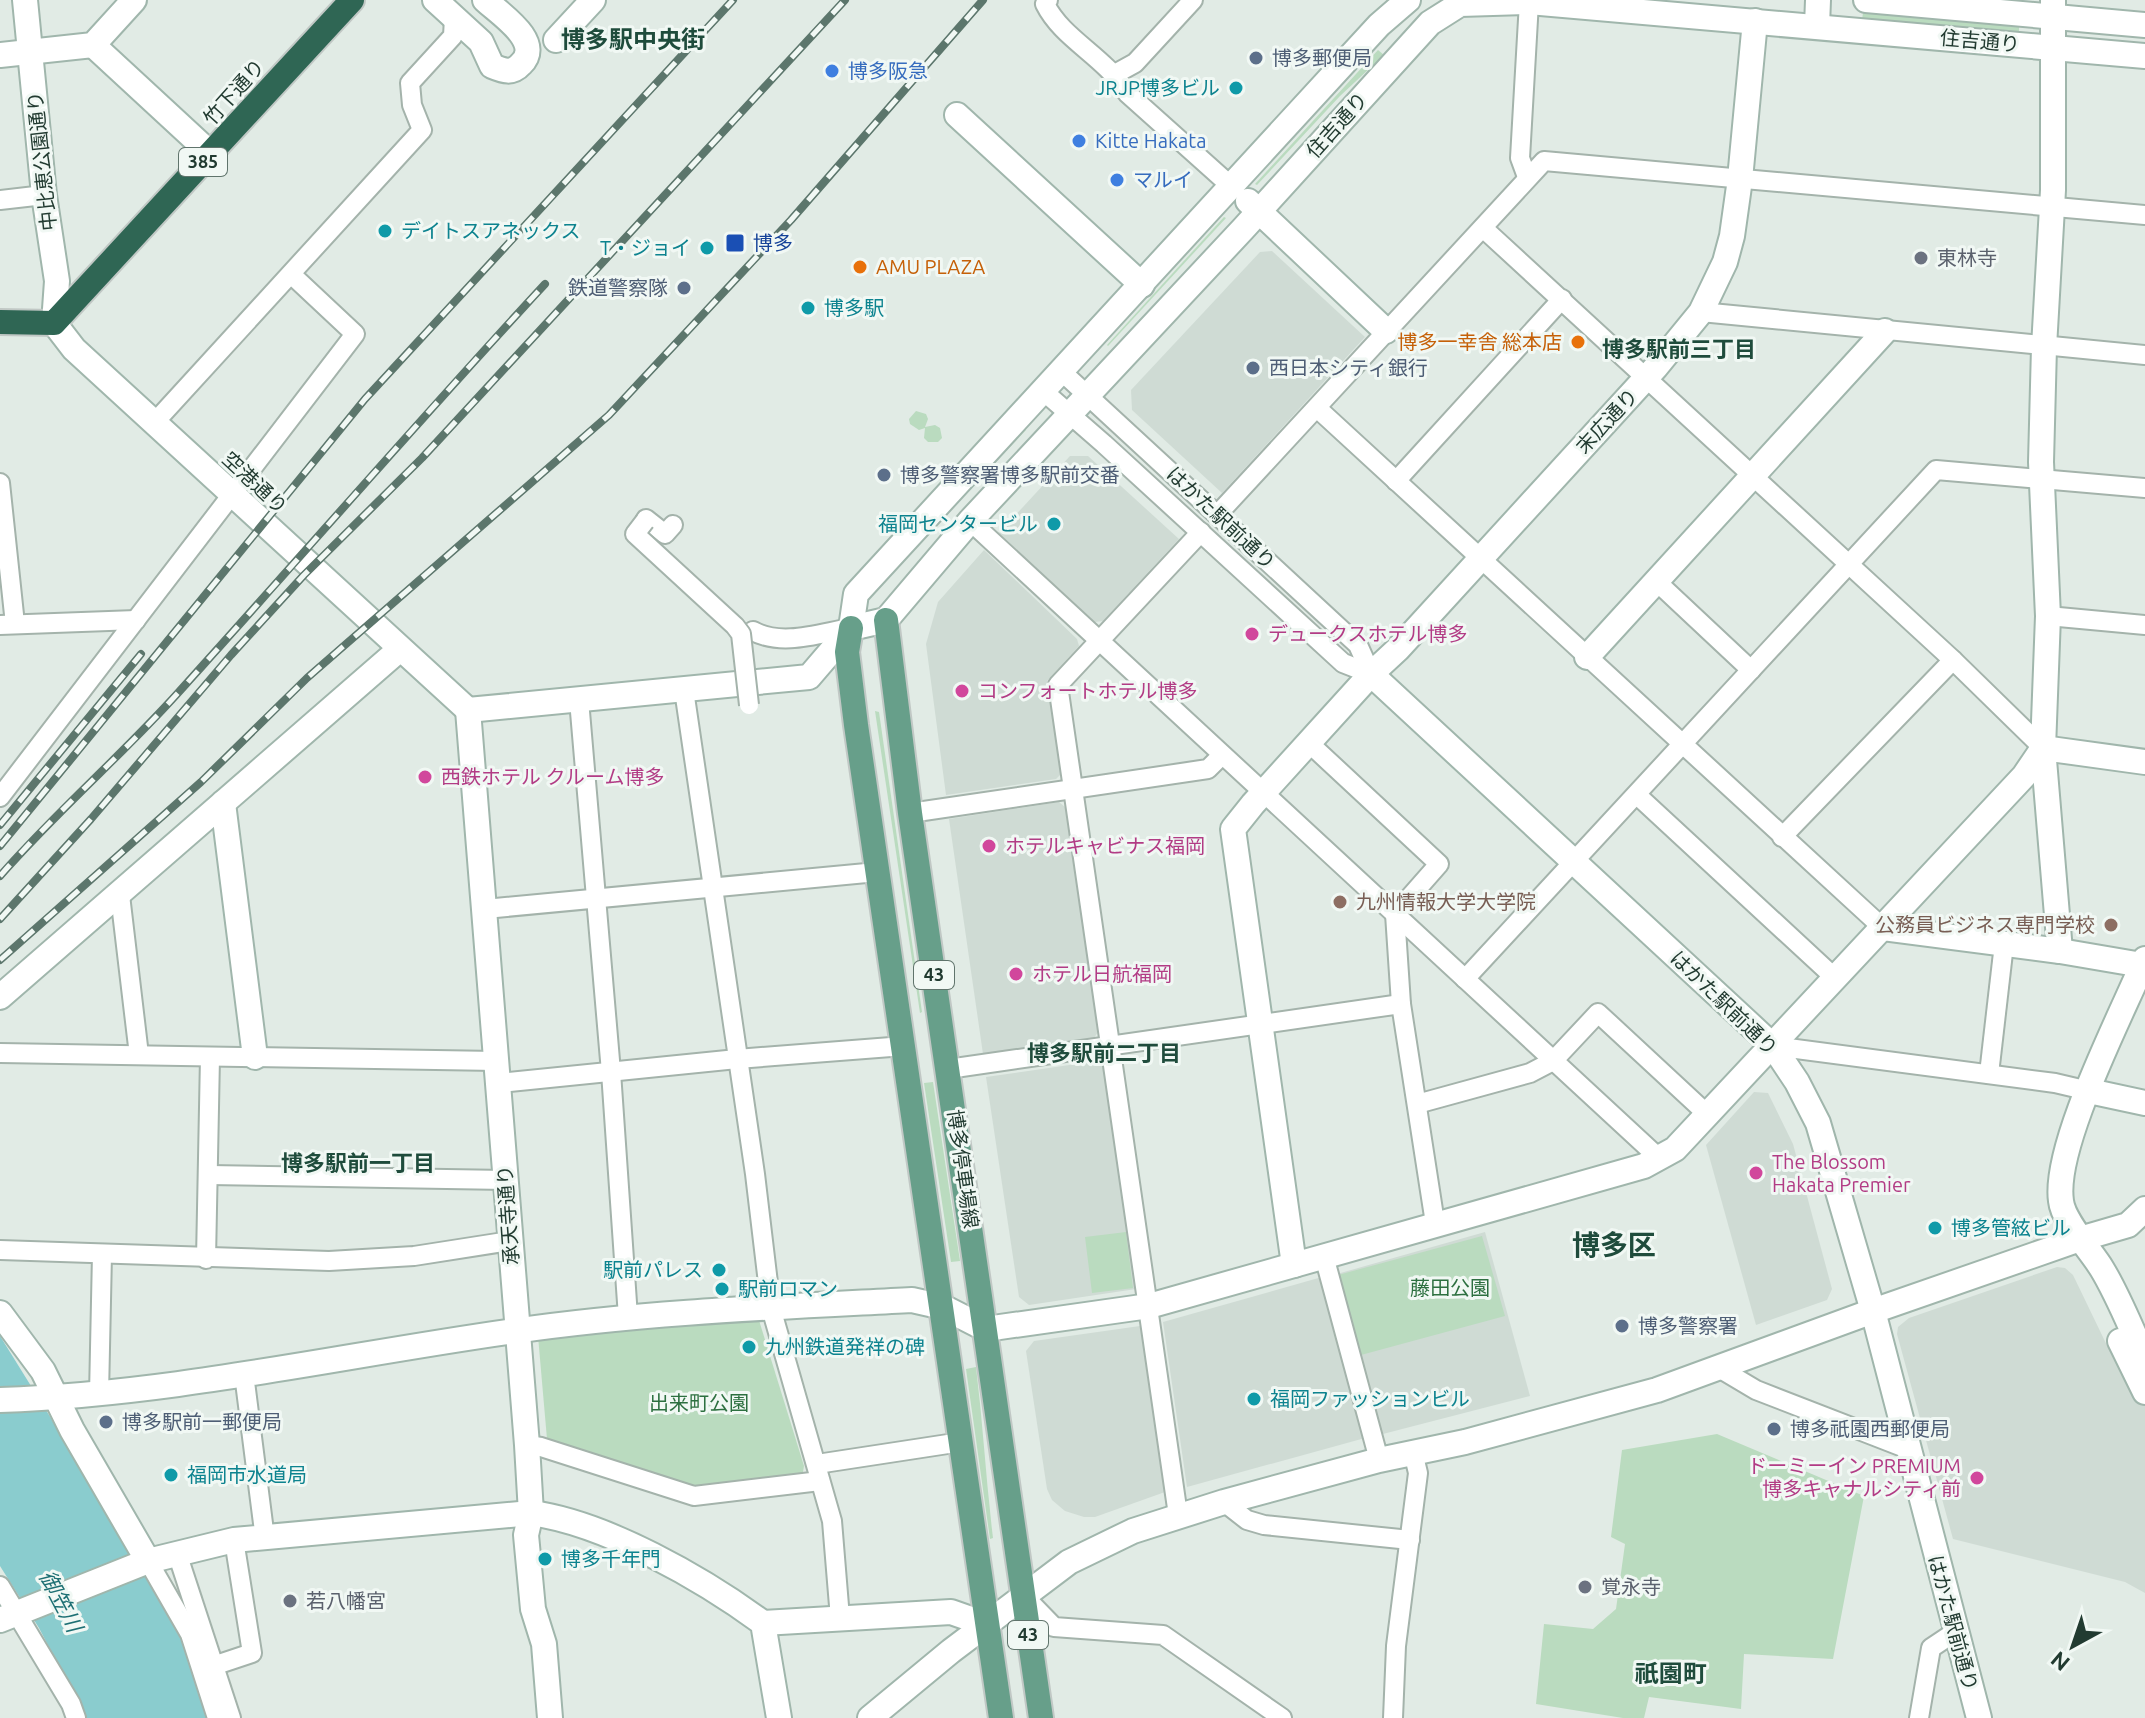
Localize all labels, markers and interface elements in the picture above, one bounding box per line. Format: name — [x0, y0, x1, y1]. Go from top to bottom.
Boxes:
district label: 博多駅中央街 — [561, 26, 705, 53]
street label: 住吉通り — [1939, 26, 2021, 55]
place label: 博多郵便局 — [1272, 46, 1372, 69]
marker: 博多郵便局 — [1247, 49, 1265, 67]
street label: 竹下通り — [198, 54, 269, 129]
place label: 博多阪急 — [848, 59, 928, 82]
marker: 博多阪急 — [823, 62, 841, 80]
place label: JRJP博多ビル — [1095, 76, 1220, 99]
marker: JRJP博多ビル — [1227, 79, 1245, 97]
street label: 住吉通り — [1301, 87, 1372, 162]
street label: 中比恵公園通り — [23, 90, 60, 232]
place label: Kitte Hakata — [1095, 129, 1206, 152]
marker: Kitte Hakata — [1070, 132, 1088, 150]
road number: 385 — [179, 148, 227, 176]
place label: マルイ — [1133, 168, 1193, 191]
marker: マルイ — [1108, 171, 1126, 189]
place label: デイトスアネックス — [401, 219, 580, 242]
marker: デイトスアネックス — [376, 222, 394, 240]
place label: 博多 — [753, 231, 793, 254]
marker: 博多 — [724, 232, 746, 254]
place label: T・ジョイ — [600, 236, 691, 259]
marker: T・ジョイ — [698, 239, 716, 257]
place label: 東林寺 — [1937, 246, 1997, 269]
marker: 東林寺 — [1912, 249, 1930, 267]
place label: AMU PLAZA — [876, 255, 985, 278]
marker: AMU PLAZA — [851, 258, 869, 276]
place label: 鉄道警察隊 — [568, 276, 668, 299]
marker: 鉄道警察隊 — [675, 279, 693, 297]
place label: 博多駅 — [824, 296, 884, 319]
marker: 博多駅 — [799, 299, 817, 317]
place label: 博多一幸舎 総本店 — [1397, 330, 1562, 353]
marker: 博多一幸舎 総本店 — [1569, 333, 1587, 351]
district label: 博多駅前三丁目 — [1602, 336, 1756, 361]
place label: 西日本シティ銀行 — [1269, 356, 1428, 379]
marker: 西日本シティ銀行 — [1244, 359, 1262, 377]
street label: 末広通り — [1571, 384, 1642, 458]
street label: 空港通り — [218, 447, 292, 518]
street label: はかた駅前通り — [1162, 461, 1280, 574]
place label: 博多警察署博多駅前交番 — [900, 463, 1120, 486]
marker: 博多警察署博多駅前交番 — [875, 466, 893, 484]
place label: 福岡センタービル — [878, 512, 1038, 535]
marker: 福岡センタービル — [1045, 515, 1063, 533]
place label: デュークスホテル博多 — [1268, 622, 1467, 645]
marker: デュークスホテル博多 — [1243, 625, 1261, 643]
place label: コンフォートホテル博多 — [978, 679, 1197, 702]
marker: コンフォートホテル博多 — [953, 682, 971, 700]
place label: 西鉄ホテル クルーム博多 — [441, 765, 664, 788]
marker: 西鉄ホテル クルーム博多 — [416, 768, 434, 786]
place label: ホテルキャビナス福岡 — [1005, 834, 1205, 857]
marker: ホテルキャビナス福岡 — [980, 837, 998, 855]
place label: 九州情報大学大学院 — [1356, 890, 1536, 913]
marker: 九州情報大学大学院 — [1331, 893, 1349, 911]
place label: 公務員ビジネス専門学校 — [1875, 913, 2095, 936]
marker: 公務員ビジネス専門学校 — [2102, 916, 2120, 934]
street label: はかた駅前通り — [1666, 946, 1783, 1060]
road number: 43 — [914, 961, 954, 989]
place label: ホテル日航福岡 — [1032, 962, 1172, 985]
marker: ホテル日航福岡 — [1007, 965, 1025, 983]
district label: 博多駅前二丁目 — [1027, 1040, 1181, 1065]
street label: 博多停車場線 — [944, 1108, 983, 1230]
district label: 博多駅前一丁目 — [281, 1150, 435, 1175]
place label: The Blossom Hakata Premier — [1772, 1150, 1911, 1196]
street label: 承天寺通り — [493, 1164, 522, 1266]
marker: The Blossom Hakata Premier — [1747, 1164, 1765, 1182]
place label: 博多管絃ビル — [1951, 1216, 2071, 1239]
marker: 博多管絃ビル — [1926, 1219, 1944, 1237]
district label: 博多区 — [1572, 1229, 1656, 1260]
place label: 駅前パレス — [603, 1258, 703, 1281]
marker: 駅前パレス — [710, 1261, 728, 1279]
park label: 藤田公園 — [1410, 1276, 1490, 1299]
place label: 駅前ロマン — [738, 1277, 838, 1300]
marker: 駅前ロマン — [713, 1280, 731, 1298]
place label: 博多警察署 — [1638, 1314, 1738, 1337]
marker: 博多警察署 — [1613, 1317, 1631, 1335]
place label: 九州鉄道発祥の碑 — [765, 1335, 925, 1358]
marker: 九州鉄道発祥の碑 — [740, 1338, 758, 1356]
place label: 福岡ファッションビル — [1270, 1387, 1470, 1410]
marker: 福岡ファッションビル — [1245, 1390, 1263, 1408]
park label: 出来町公園 — [649, 1391, 749, 1414]
place label: 博多駅前一郵便局 — [122, 1410, 282, 1433]
marker: 博多駅前一郵便局 — [97, 1413, 115, 1431]
place label: 博多祇園西郵便局 — [1790, 1417, 1950, 1440]
marker: 博多祇園西郵便局 — [1765, 1420, 1783, 1438]
place label: ドーミーイン PREMIUM 博多キャナルシティ前 — [1747, 1454, 1961, 1500]
place label: 福岡市水道局 — [187, 1463, 307, 1486]
marker: 福岡市水道局 — [162, 1466, 180, 1484]
marker: ドーミーイン PREMIUM 博多キャナルシティ前 — [1968, 1469, 1986, 1487]
place label: 博多千年門 — [561, 1547, 661, 1570]
marker: 博多千年門 — [536, 1550, 554, 1568]
street label: はかた駅前通り — [1924, 1552, 1983, 1693]
water label: 御笠川 — [35, 1566, 89, 1638]
place label: 覚永寺 — [1601, 1575, 1661, 1598]
marker: 覚永寺 — [1576, 1578, 1594, 1596]
place label: 若八幡宮 — [306, 1589, 386, 1612]
marker: 若八幡宮 — [281, 1592, 299, 1610]
north arrow — [2033, 1606, 2113, 1686]
road number: 43 — [1008, 1621, 1048, 1649]
text: N — [2045, 1647, 2074, 1677]
district label: 祇園町 — [1635, 1660, 1707, 1687]

